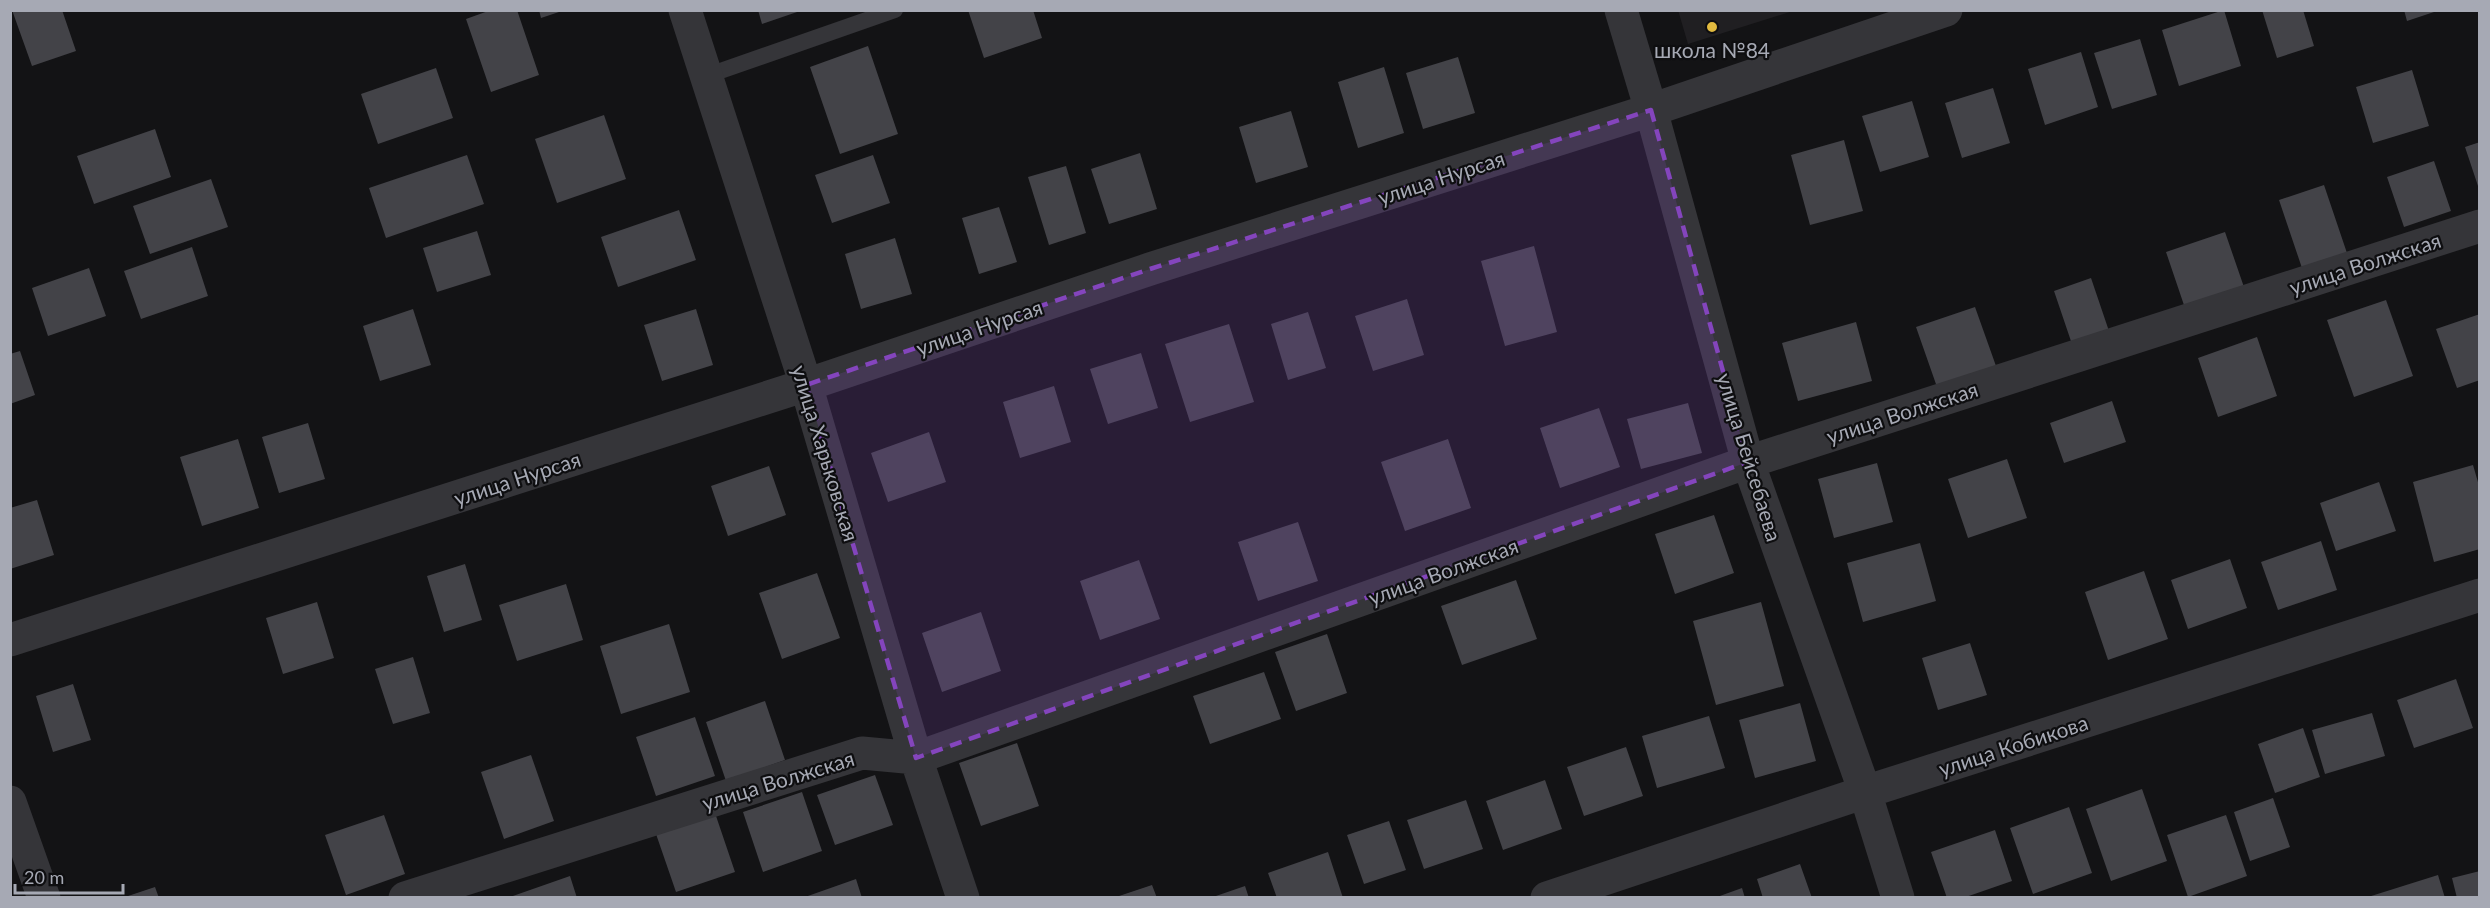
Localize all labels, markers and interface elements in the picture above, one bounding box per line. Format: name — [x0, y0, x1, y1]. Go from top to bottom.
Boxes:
marker: школа №84 — [1705, 20, 1719, 34]
place label: школа №84 — [1654, 37, 1770, 62]
street label: улица Нурсая — [1374, 145, 1508, 209]
street label: улица Волжская — [2286, 227, 2444, 299]
street label: улица Нурсая — [913, 294, 1045, 360]
street label: улица Харьковская — [787, 362, 865, 544]
street label: улица Бейсебаева — [1713, 370, 1787, 544]
street label: улица Волжская — [1823, 376, 1981, 448]
street label: улица Нурсая — [450, 446, 584, 510]
street label: улица Волжская — [1365, 532, 1521, 610]
street label: улица Кобикова — [1935, 709, 2091, 781]
street label: улица Волжская — [699, 745, 857, 815]
scale bar — [15, 857, 123, 895]
text: 20 m — [24, 866, 64, 888]

